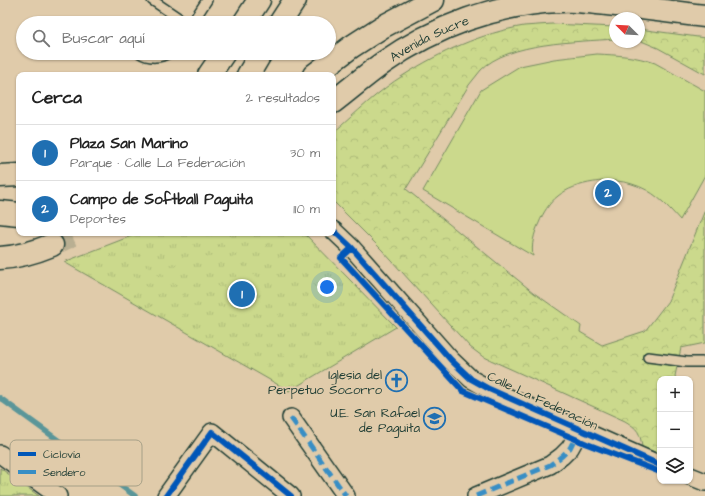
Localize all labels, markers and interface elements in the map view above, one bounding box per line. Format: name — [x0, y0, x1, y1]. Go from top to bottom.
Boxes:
street label: Avenida Sucre — [386, 12, 471, 66]
north arrow — [609, 12, 645, 48]
search box — [16, 16, 336, 60]
icon: search — [30, 27, 52, 49]
text: Buscar aquí — [62, 28, 144, 49]
text: Cerca — [32, 86, 82, 110]
text: 2 resultados — [246, 89, 320, 107]
text: Plaza San Marino — [70, 133, 188, 154]
text: 1 — [44, 144, 46, 162]
text: 30 m — [290, 144, 320, 162]
text: Parque · Calle La Federación — [70, 154, 245, 172]
pin: 2 — [595, 178, 621, 208]
text: Campo de Softball Paguita — [70, 189, 253, 210]
text: 2 — [41, 200, 49, 218]
text: 110 m — [293, 200, 320, 218]
text: Deportes — [70, 210, 126, 228]
your location — [317, 277, 337, 297]
pin: 1 — [229, 279, 255, 309]
place label: Iglesia del Perpetuo Socorro — [268, 366, 383, 399]
street label: Calle La Federación — [484, 367, 601, 435]
church icon: Iglesia del Perpetuo Socorro — [384, 368, 410, 394]
map controls — [657, 376, 693, 484]
button: + — [657, 376, 693, 412]
place label: U.E. San Rafael de Paguita — [330, 404, 420, 438]
school or university icon: U.E. San Rafael de Paguita — [422, 406, 448, 432]
button: − — [657, 412, 693, 448]
legend — [10, 440, 142, 486]
text: Ciclovía — [43, 447, 81, 462]
button: layers — [657, 448, 693, 484]
text: Sendero — [43, 465, 86, 480]

